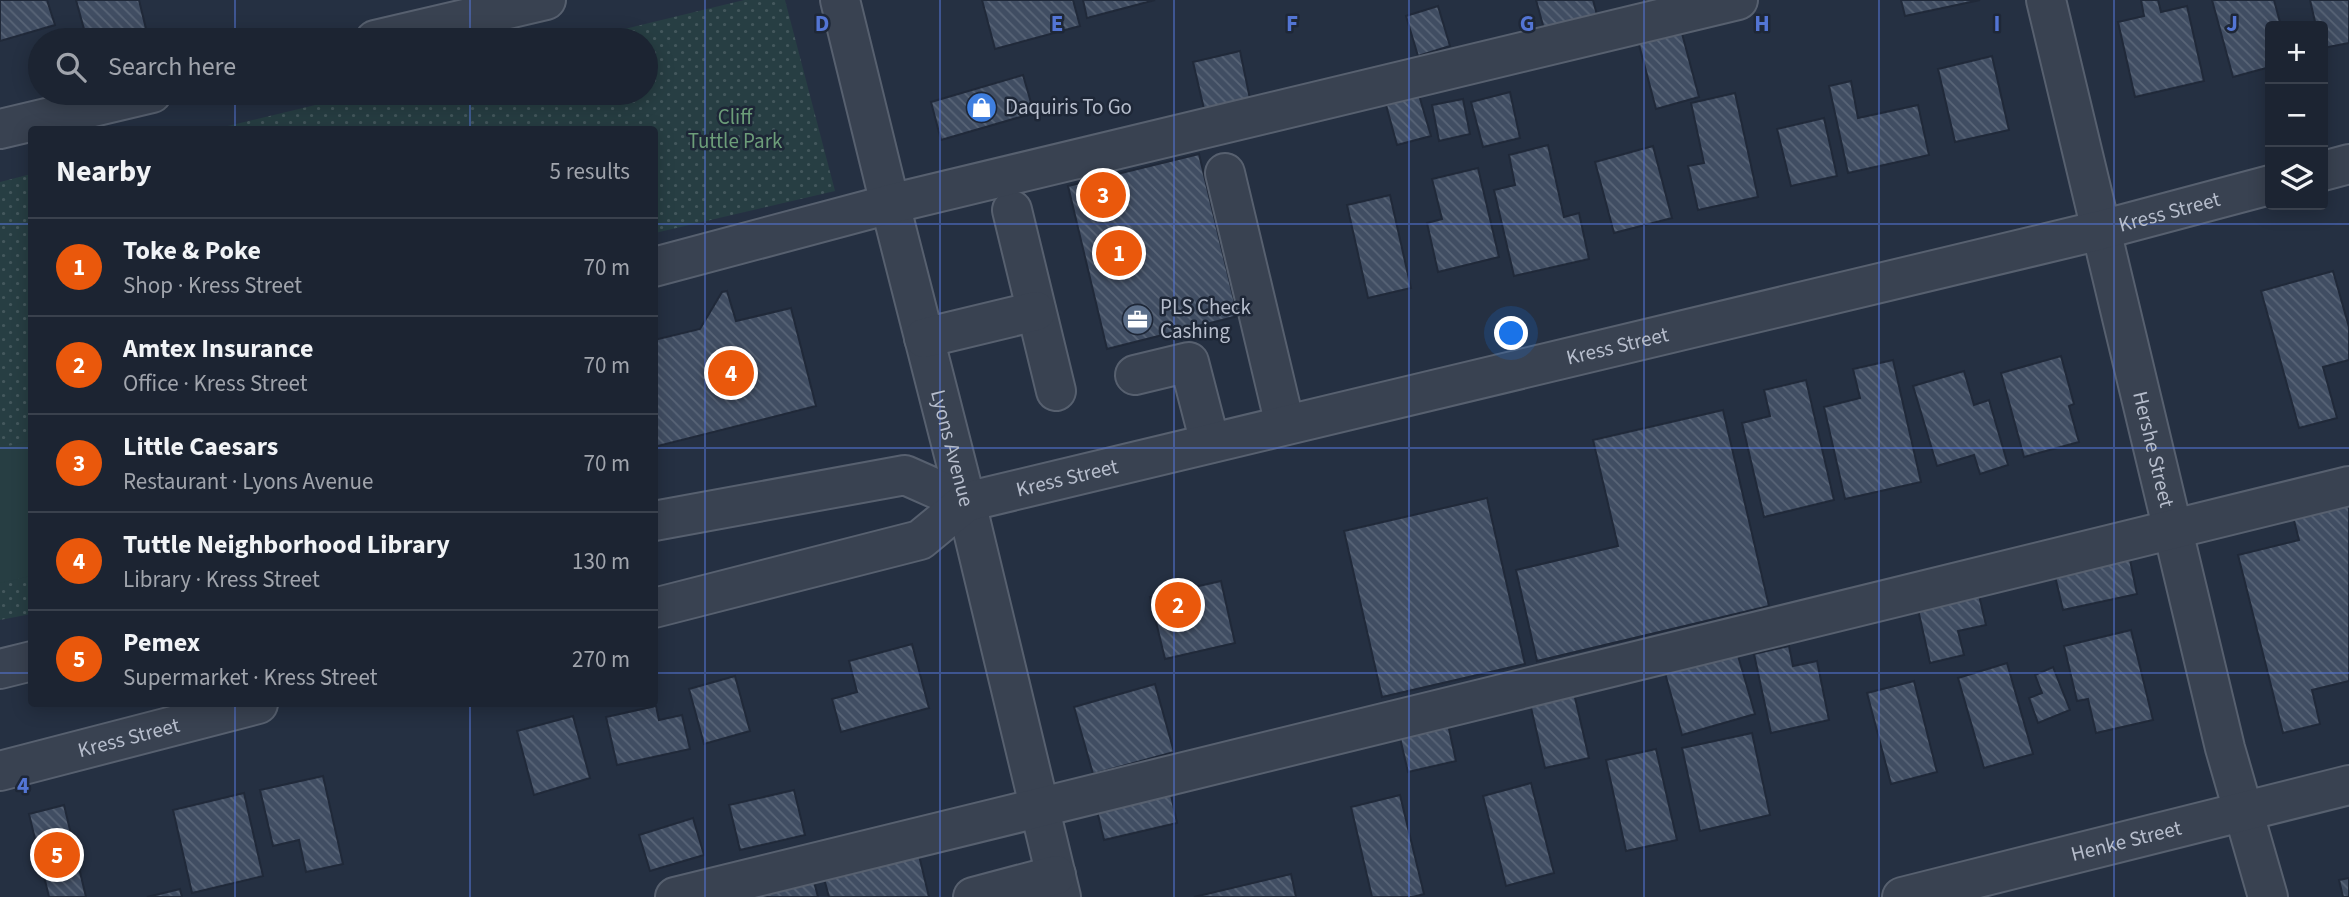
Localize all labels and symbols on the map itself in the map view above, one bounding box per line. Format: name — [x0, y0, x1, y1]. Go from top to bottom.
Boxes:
text: D — [815, 7, 829, 40]
text: E — [1051, 7, 1063, 40]
text: F — [1286, 7, 1298, 40]
text: G — [1520, 7, 1534, 40]
text: H — [1754, 7, 1770, 40]
text: I — [1994, 7, 2000, 40]
text: J — [2226, 7, 2238, 40]
shop icon: Daquiris To Go — [965, 90, 999, 124]
place label: Daquiris To Go — [1005, 92, 1132, 122]
park label: Cliff Tuttle Park — [688, 102, 783, 156]
pin: 3 — [1080, 169, 1126, 221]
street label: Kress Street — [2115, 184, 2223, 240]
pin: 1 — [1096, 227, 1142, 279]
place label: PLS Check Cashing — [1160, 292, 1251, 346]
office icon: PLS Check Cashing — [1120, 302, 1154, 336]
your location — [1494, 316, 1528, 350]
street label: Kress Street — [1563, 319, 1671, 373]
pin: 4 — [708, 347, 754, 399]
street label: Lyons Avenue — [923, 386, 982, 510]
street label: Hershe Street — [2125, 388, 2182, 511]
street label: Kress Street — [1013, 451, 1121, 505]
pin: 2 — [1155, 579, 1201, 631]
street label: Kress Street — [75, 710, 183, 765]
text: 4 — [17, 769, 29, 802]
street label: Henke Street — [2068, 813, 2184, 869]
pin: 5 — [34, 829, 80, 881]

